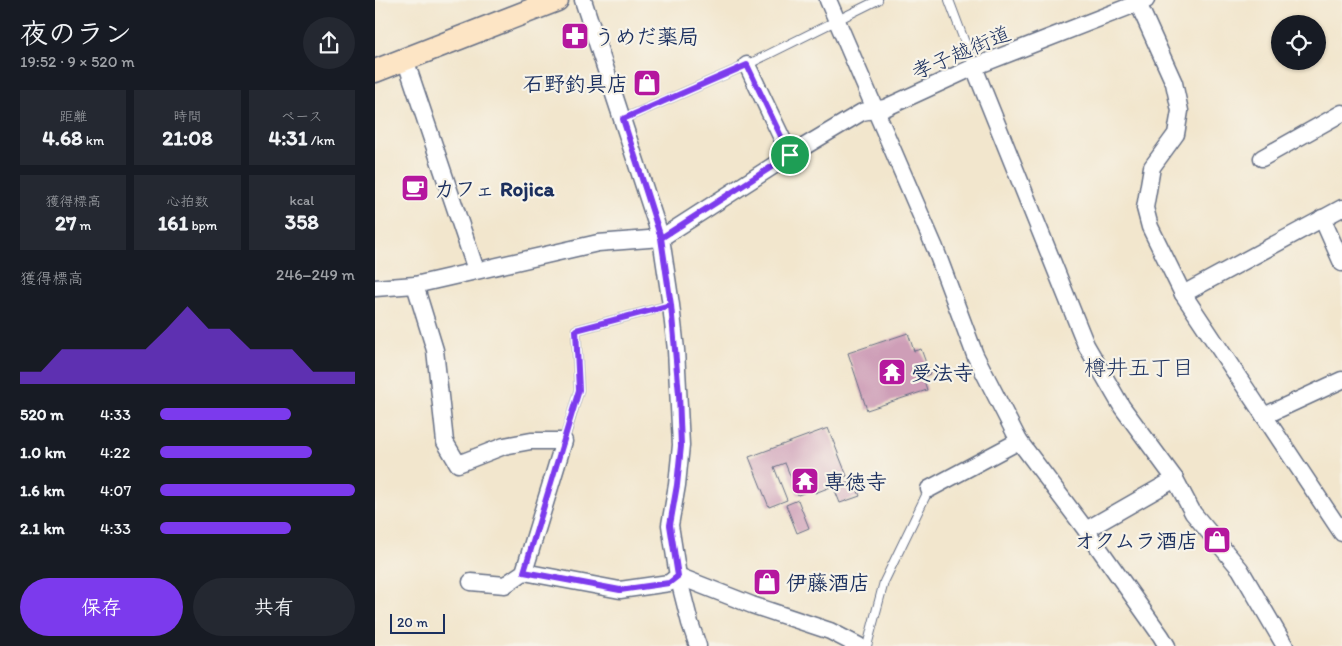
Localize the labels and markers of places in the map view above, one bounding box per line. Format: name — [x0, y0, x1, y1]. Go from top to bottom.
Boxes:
pharmacy icon: うめだ薬局 — [560, 21, 590, 51]
place label: うめだ薬局 — [594, 24, 699, 49]
shop icon: 石野釣具店 — [632, 68, 662, 98]
place label: 石野釣具店 — [523, 71, 628, 96]
pin — [769, 134, 811, 176]
cafe icon: カフェ Rojica — [400, 173, 430, 203]
place label: カフェ Rojica — [434, 176, 555, 202]
temple icon: 受法寺 — [877, 357, 907, 387]
place label: 受法寺 — [911, 360, 974, 385]
temple icon: 専徳寺 — [790, 466, 820, 496]
place label: 専徳寺 — [824, 469, 887, 494]
shop icon: オクムラ酒店 — [1202, 525, 1232, 555]
place label: オクムラ酒店 — [1074, 528, 1198, 553]
shop icon: 伊藤酒店 — [752, 567, 782, 597]
place label: 伊藤酒店 — [786, 570, 870, 595]

